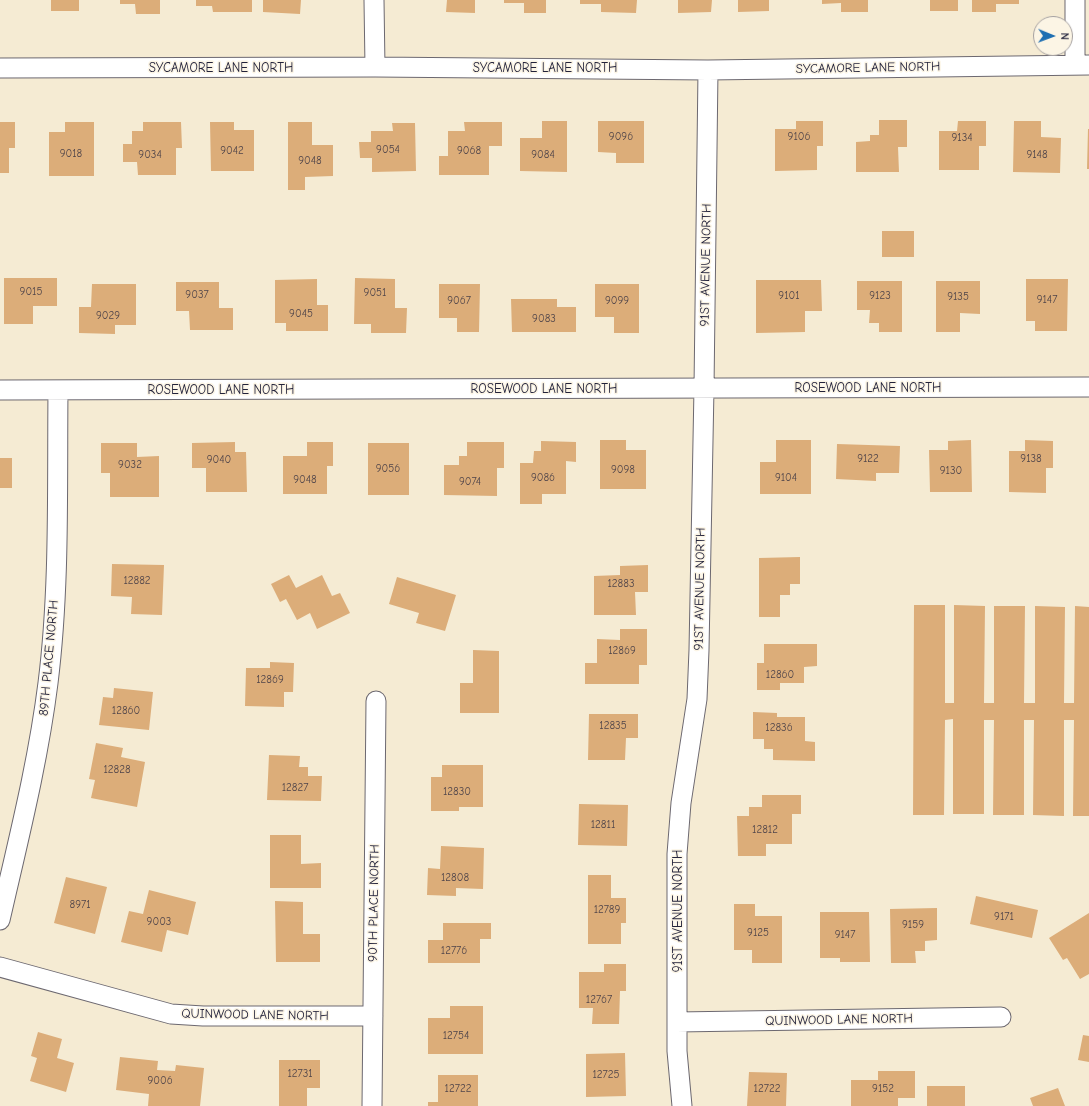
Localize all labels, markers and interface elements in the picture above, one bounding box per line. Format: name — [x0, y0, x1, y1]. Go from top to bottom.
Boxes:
north arrow — [1033, 16, 1073, 56]
text: N — [1058, 32, 1071, 40]
street label: SYCAMORE LANE NORTH — [796, 59, 940, 77]
street label: SYCAMORE LANE NORTH — [149, 60, 293, 76]
street label: SYCAMORE LANE NORTH — [473, 60, 617, 76]
house number: 9096 — [609, 130, 633, 144]
house number: 9106 — [788, 130, 810, 144]
house number: 9134 — [951, 131, 973, 145]
house number: 9054 — [376, 143, 400, 157]
house number: 9042 — [220, 144, 244, 158]
house number: 9068 — [457, 144, 481, 158]
house number: 9018 — [60, 147, 82, 161]
house number: 9034 — [138, 148, 162, 162]
house number: 9084 — [531, 148, 555, 162]
house number: 9148 — [1026, 148, 1048, 162]
house number: 9048 — [298, 154, 322, 168]
street label: 91ST AVENUE NORTH — [697, 204, 715, 326]
house number: 9015 — [20, 285, 42, 299]
house number: 9051 — [364, 286, 386, 300]
house number: 9037 — [185, 288, 209, 302]
house number: 9101 — [778, 289, 800, 303]
house number: 9123 — [869, 289, 891, 303]
house number: 9135 — [947, 290, 969, 304]
house number: 9147 — [1037, 293, 1057, 307]
house number: 9067 — [447, 294, 471, 308]
house number: 9099 — [605, 294, 629, 308]
house number: 9045 — [289, 307, 313, 321]
house number: 9029 — [96, 309, 120, 323]
house number: 9083 — [532, 312, 556, 326]
street label: ROSEWOOD LANE NORTH — [795, 380, 941, 396]
street label: ROSEWOOD LANE NORTH — [471, 381, 617, 397]
street label: ROSEWOOD LANE NORTH — [148, 382, 294, 398]
house number: 9122 — [857, 452, 879, 466]
house number: 9138 — [1020, 452, 1042, 466]
house number: 9040 — [207, 453, 231, 467]
house number: 9032 — [118, 458, 142, 472]
house number: 9056 — [376, 462, 400, 476]
house number: 9098 — [611, 463, 635, 477]
house number: 9130 — [940, 464, 962, 478]
house number: 9086 — [531, 471, 555, 485]
house number: 9104 — [775, 471, 797, 485]
house number: 9048 — [293, 473, 317, 487]
house number: 9074 — [459, 475, 481, 489]
street label: 91ST AVENUE NORTH — [691, 528, 709, 650]
house number: 12882 — [123, 574, 151, 588]
house number: 12883 — [607, 577, 635, 591]
street label: 89TH PLACE NORTH — [36, 599, 62, 717]
house number: 12869 — [608, 644, 636, 658]
house number: 12860 — [766, 668, 794, 682]
house number: 12869 — [256, 673, 284, 687]
house number: 12860 — [112, 704, 140, 718]
house number: 12835 — [599, 719, 627, 733]
house number: 12836 — [765, 721, 793, 735]
house number: 12828 — [103, 763, 131, 777]
house number: 12827 — [282, 781, 308, 795]
house number: 12830 — [443, 785, 471, 799]
house number: 12811 — [591, 818, 615, 832]
house number: 12812 — [752, 823, 778, 837]
street label: 90TH PLACE NORTH — [365, 844, 383, 962]
street label: 91ST AVENUE NORTH — [670, 850, 686, 972]
house number: 12808 — [441, 871, 469, 885]
house number: 8971 — [69, 898, 91, 912]
house number: 12789 — [594, 903, 620, 917]
house number: 9171 — [994, 910, 1014, 924]
house number: 9003 — [147, 915, 171, 929]
house number: 9159 — [902, 918, 924, 932]
house number: 9125 — [747, 926, 769, 940]
house number: 9147 — [835, 928, 855, 942]
house number: 12776 — [441, 944, 467, 958]
house number: 12767 — [586, 993, 612, 1007]
street label: QUINWOOD LANE NORTH — [181, 1006, 329, 1024]
street label: QUINWOOD LANE NORTH — [765, 1011, 913, 1029]
house number: 12754 — [443, 1029, 469, 1043]
house number: 12731 — [287, 1067, 313, 1081]
house number: 12725 — [592, 1068, 620, 1082]
house number: 9006 — [147, 1074, 173, 1088]
house number: 12722 — [445, 1082, 471, 1096]
house number: 12722 — [754, 1082, 780, 1096]
house number: 9152 — [872, 1082, 894, 1096]

